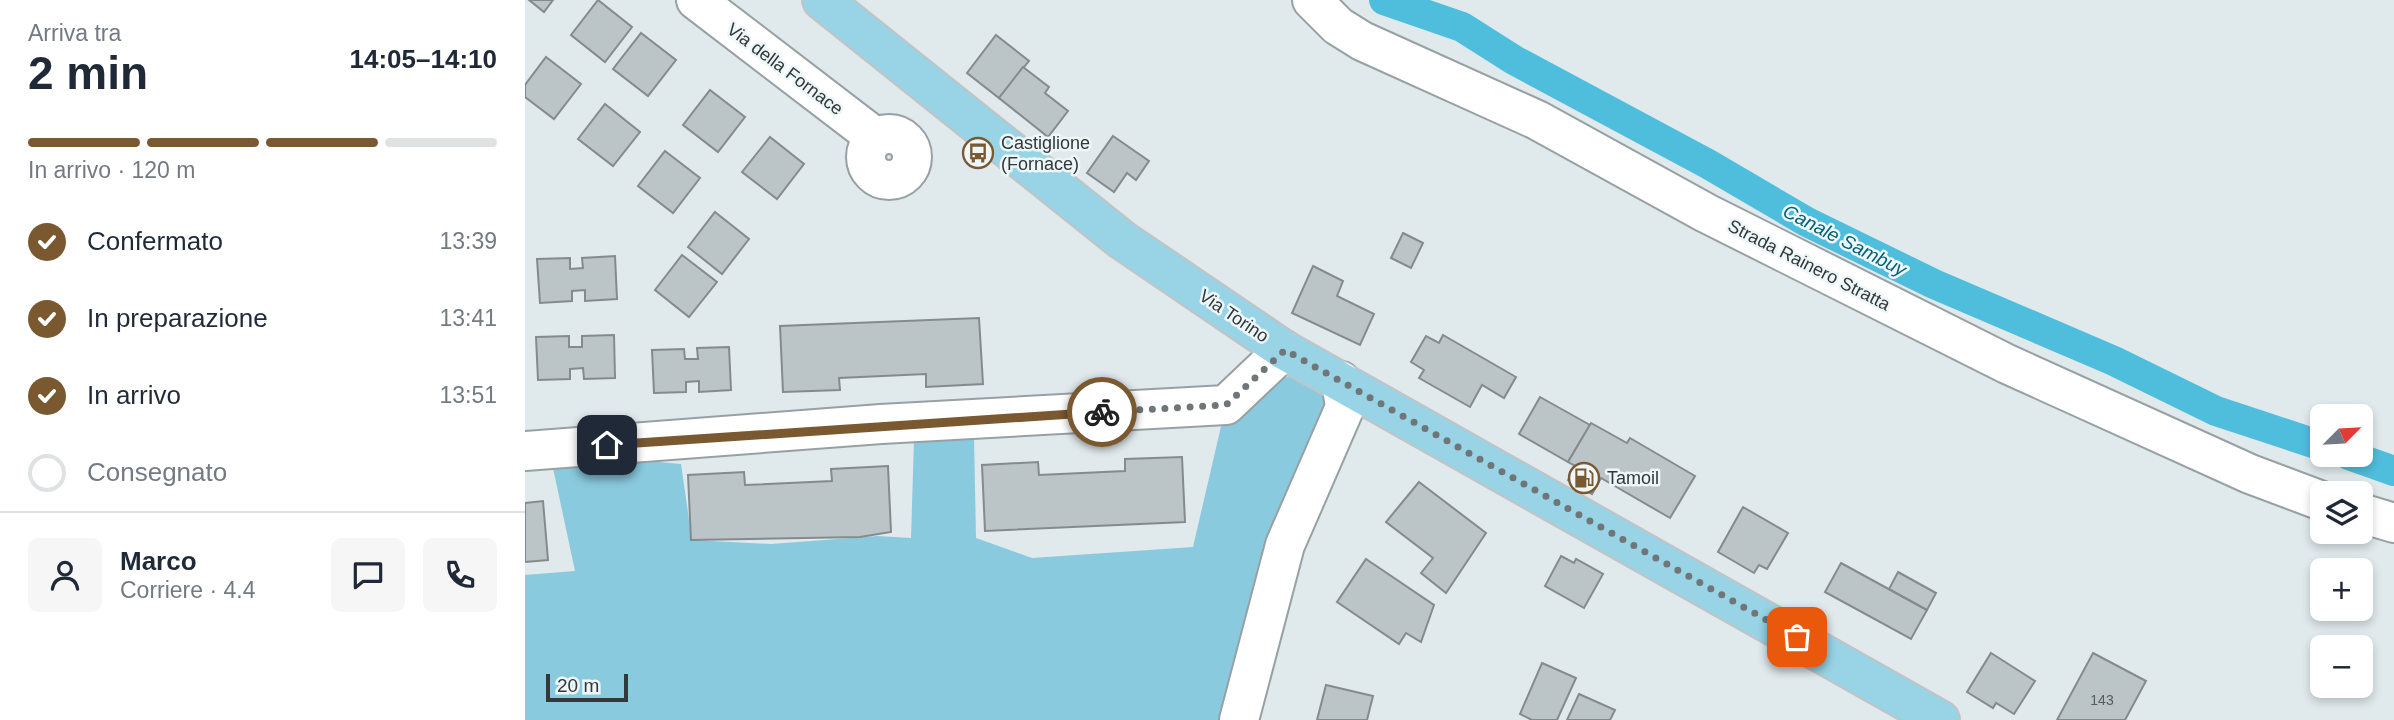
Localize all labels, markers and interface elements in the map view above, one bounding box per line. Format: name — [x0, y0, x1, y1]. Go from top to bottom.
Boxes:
street label: Via della Fornace — [723, 19, 847, 119]
text: Arriva tra — [28, 20, 121, 46]
text: 14:05–14:10 — [350, 44, 497, 74]
text: 2 min — [28, 47, 148, 99]
place label: Castiglione (Fornace) — [1001, 133, 1090, 174]
bus stop icon: Castiglione (Fornace) — [961, 136, 995, 170]
text: In arrivo · 120 m — [28, 157, 195, 183]
water label: Canale Sambuy — [1780, 200, 1911, 281]
street label: Strada Rainero Stratta — [1725, 215, 1894, 315]
icon: check — [28, 223, 66, 261]
text: Confermato — [87, 226, 223, 256]
text: 13:39 — [439, 228, 497, 254]
street label: Via Torino — [1195, 286, 1273, 346]
icon: check — [28, 300, 66, 338]
text: In preparazione — [87, 303, 268, 333]
text: 13:41 — [439, 305, 497, 331]
icon: check — [28, 377, 66, 415]
courier — [1067, 377, 1137, 447]
text: In arrivo — [87, 380, 181, 410]
text: 13:51 — [439, 382, 497, 408]
icon: bike — [1083, 393, 1121, 431]
north arrow — [2310, 404, 2373, 467]
map controls — [2310, 404, 2373, 698]
pin — [577, 415, 637, 475]
icon: home — [588, 426, 626, 464]
text: Consegnato — [87, 457, 227, 487]
fuel station icon: Tamoil — [1567, 461, 1601, 495]
place label: Tamoil — [1607, 468, 1659, 488]
button: layers — [2310, 481, 2373, 544]
button: person — [28, 538, 102, 612]
button: chat — [331, 538, 405, 612]
button: phone — [423, 538, 497, 612]
text: Marco — [120, 546, 197, 576]
button: + — [2310, 558, 2373, 621]
text: Corriere · 4.4 — [120, 577, 255, 603]
pin — [1767, 607, 1827, 667]
icon: bag — [1778, 618, 1816, 656]
button: − — [2310, 635, 2373, 698]
scale bar — [546, 671, 628, 703]
text: 20 m — [557, 675, 599, 696]
house number: 143 — [2090, 692, 2114, 708]

